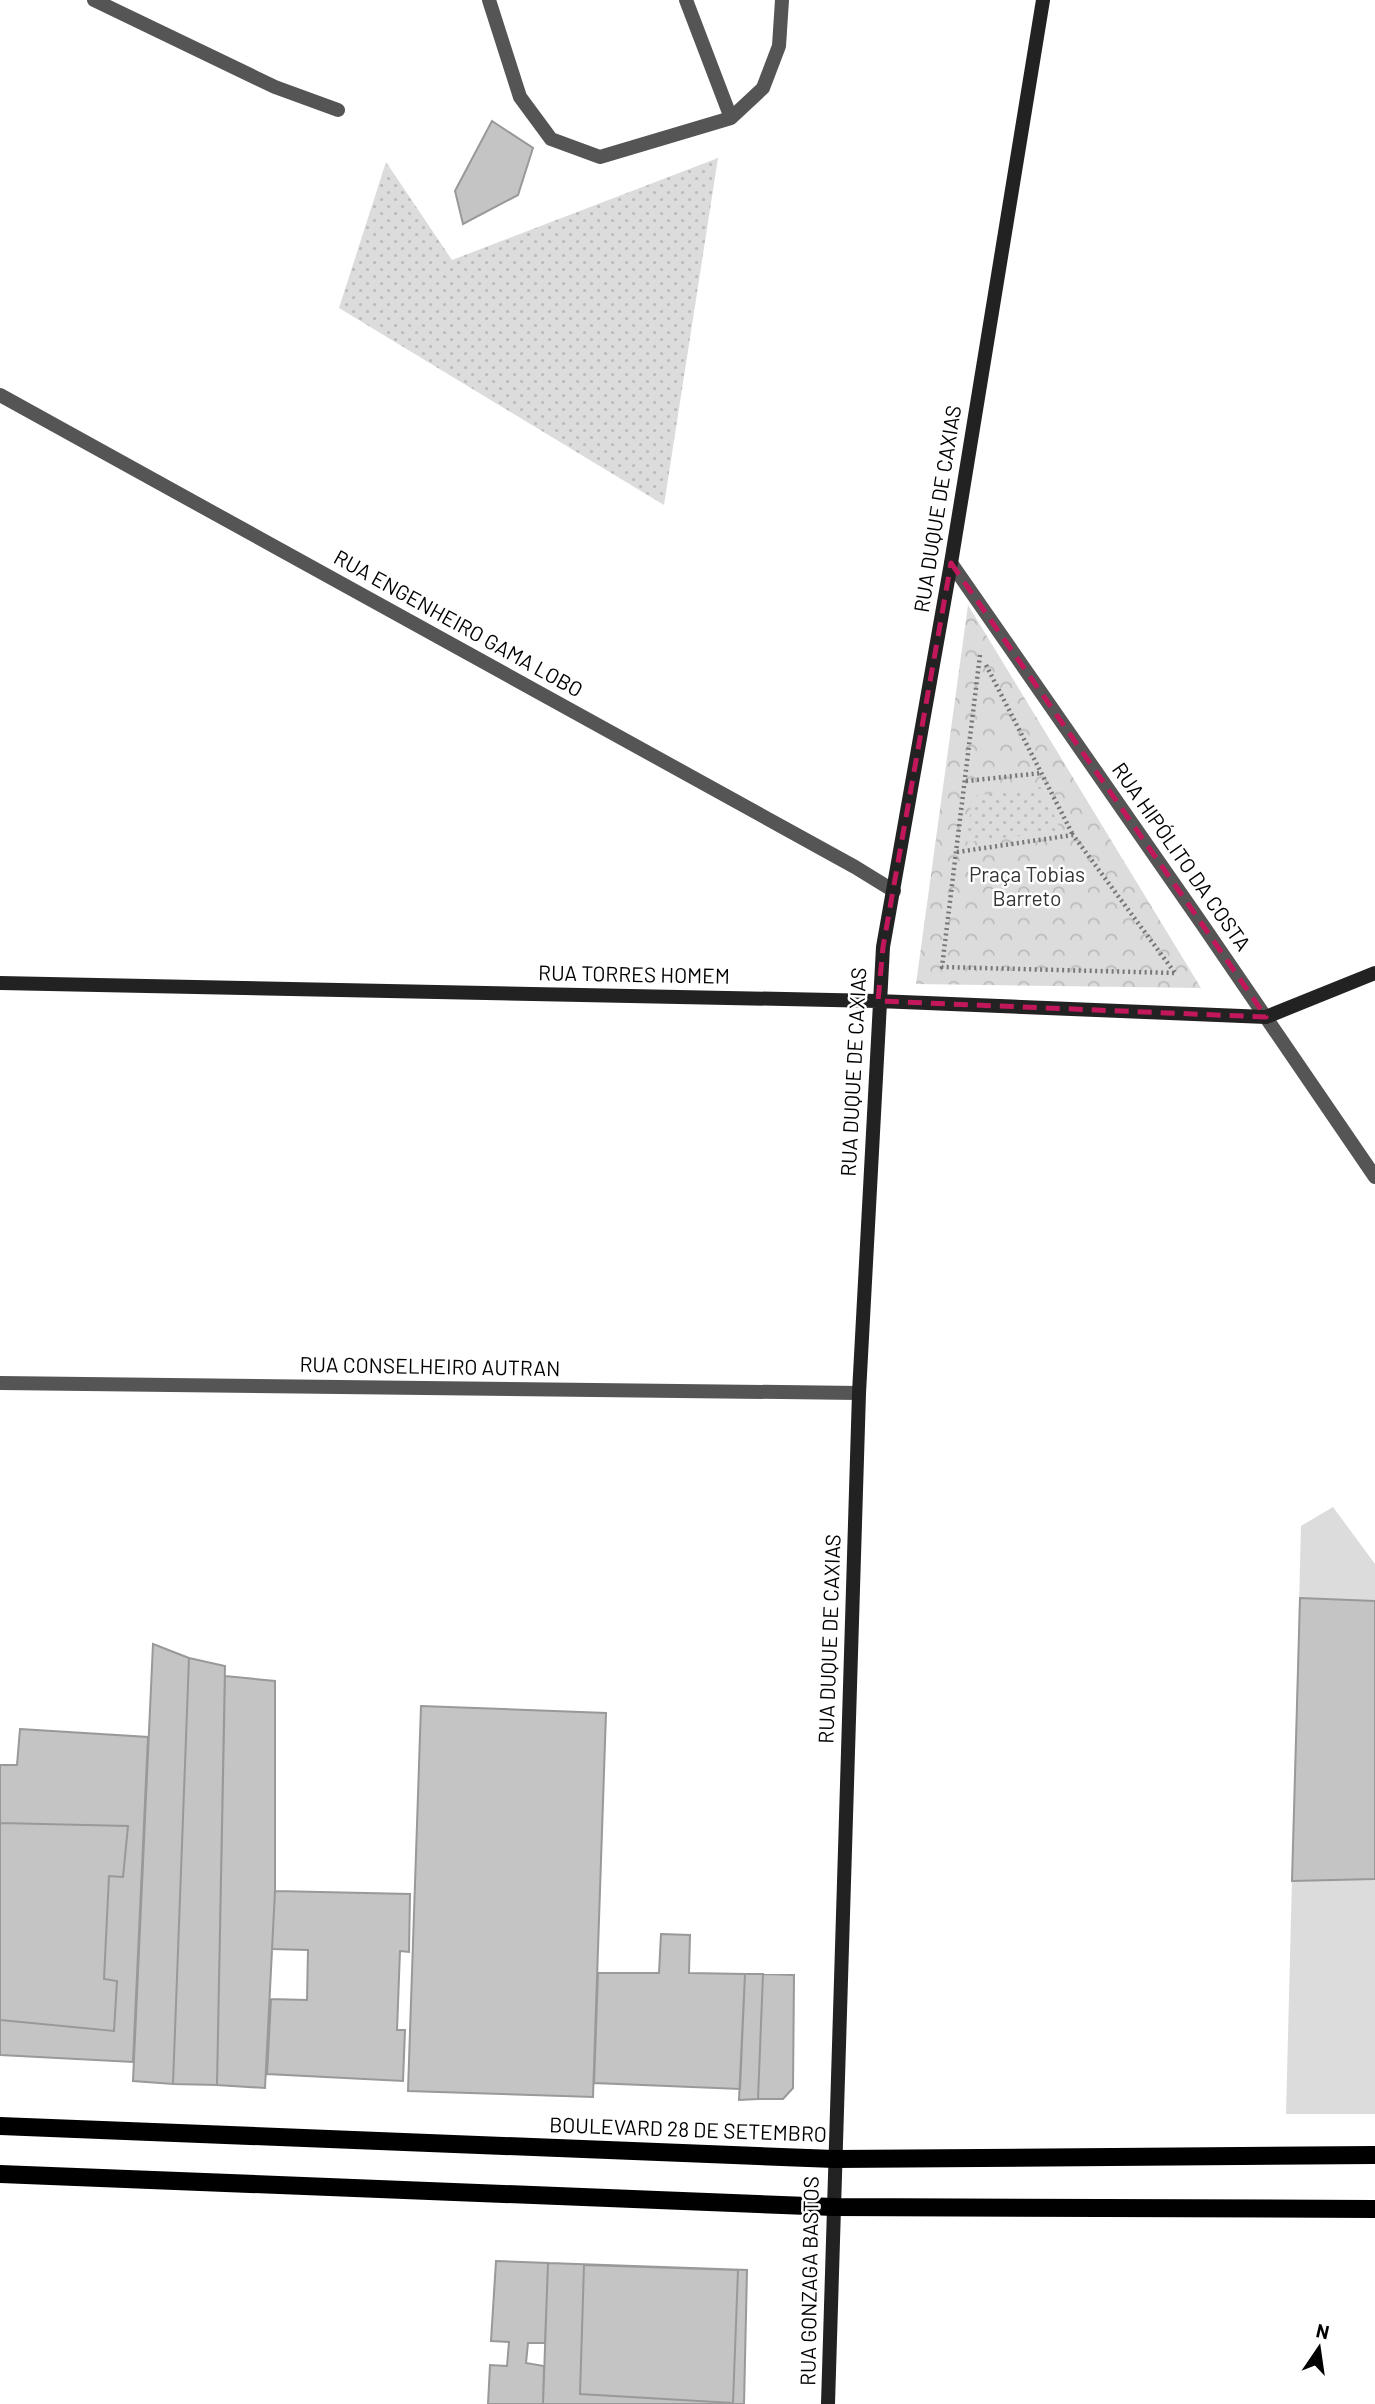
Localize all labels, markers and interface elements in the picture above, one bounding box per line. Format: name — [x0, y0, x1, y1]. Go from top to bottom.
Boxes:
street label: RUA DUQUE DE CAXIAS — [908, 403, 965, 614]
street label: RUA ENGENHEIRO GAMA LOBO — [330, 544, 587, 702]
street label: RUA HIPÓLITO DA COSTA — [1108, 757, 1257, 955]
park label: Praça Tobias Barreto — [969, 861, 1085, 910]
street label: RUA TORRES HOMEM — [538, 959, 730, 988]
street label: RUA DUQUE DE CAXIAS — [835, 967, 870, 1177]
street label: RUA CONSELHEIRO AUTRAN — [299, 1351, 561, 1380]
street label: RUA DUQUE DE CAXIAS — [812, 1534, 845, 1744]
street label: BOULEVARD 28 DE SETEMBRO — [549, 2111, 827, 2146]
street label: RUA GONZAGA BASTOS — [794, 2176, 823, 2386]
north arrow — [1284, 2313, 1354, 2383]
text: N — [1314, 2318, 1332, 2344]

